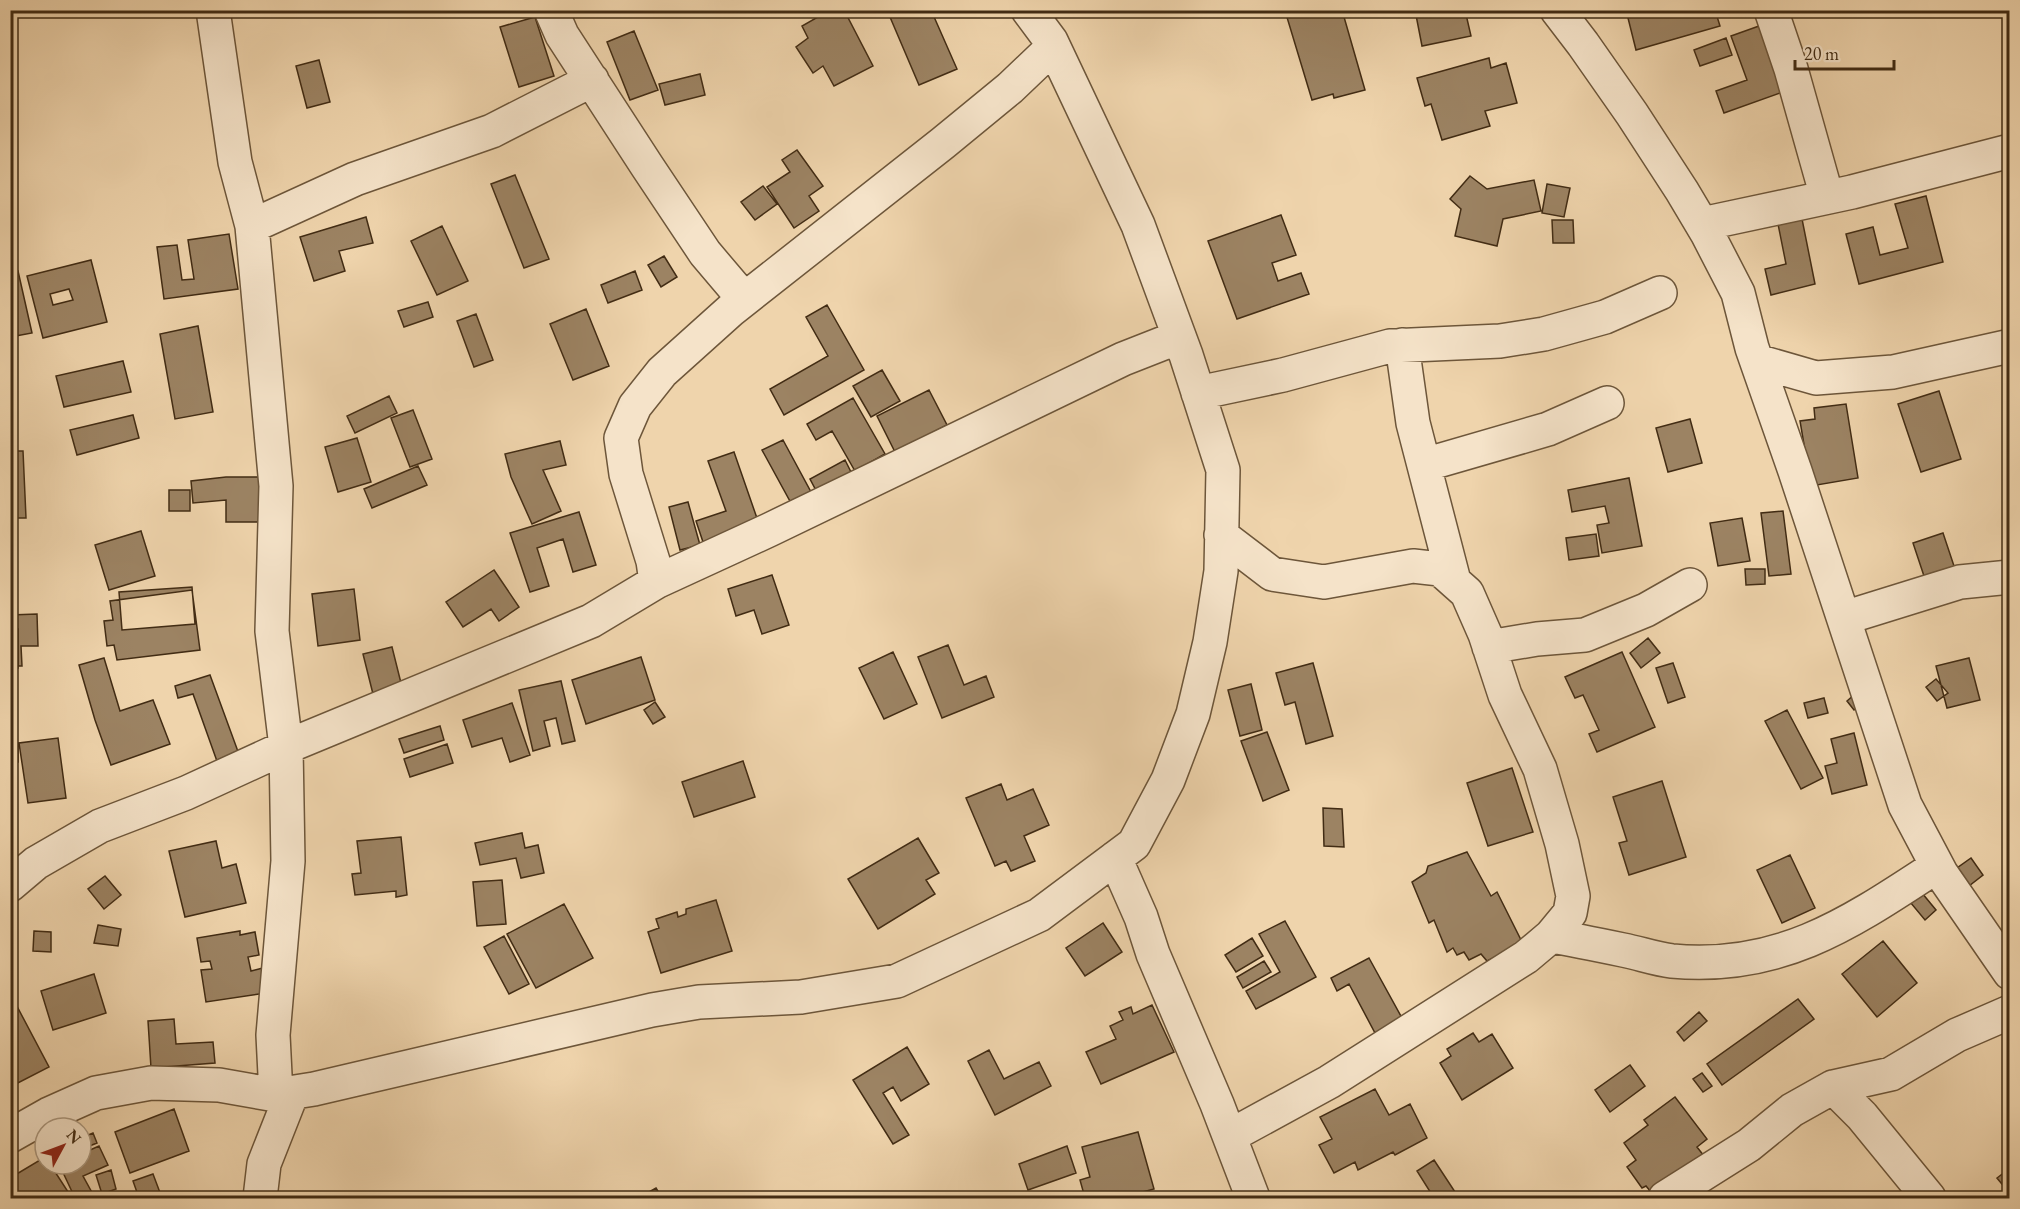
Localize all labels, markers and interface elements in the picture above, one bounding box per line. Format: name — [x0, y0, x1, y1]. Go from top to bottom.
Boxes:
scale bar — [1795, 33, 1894, 71]
text: 20 m — [1804, 42, 1839, 65]
north arrow — [33, 1116, 93, 1176]
text: N — [62, 1125, 86, 1148]

